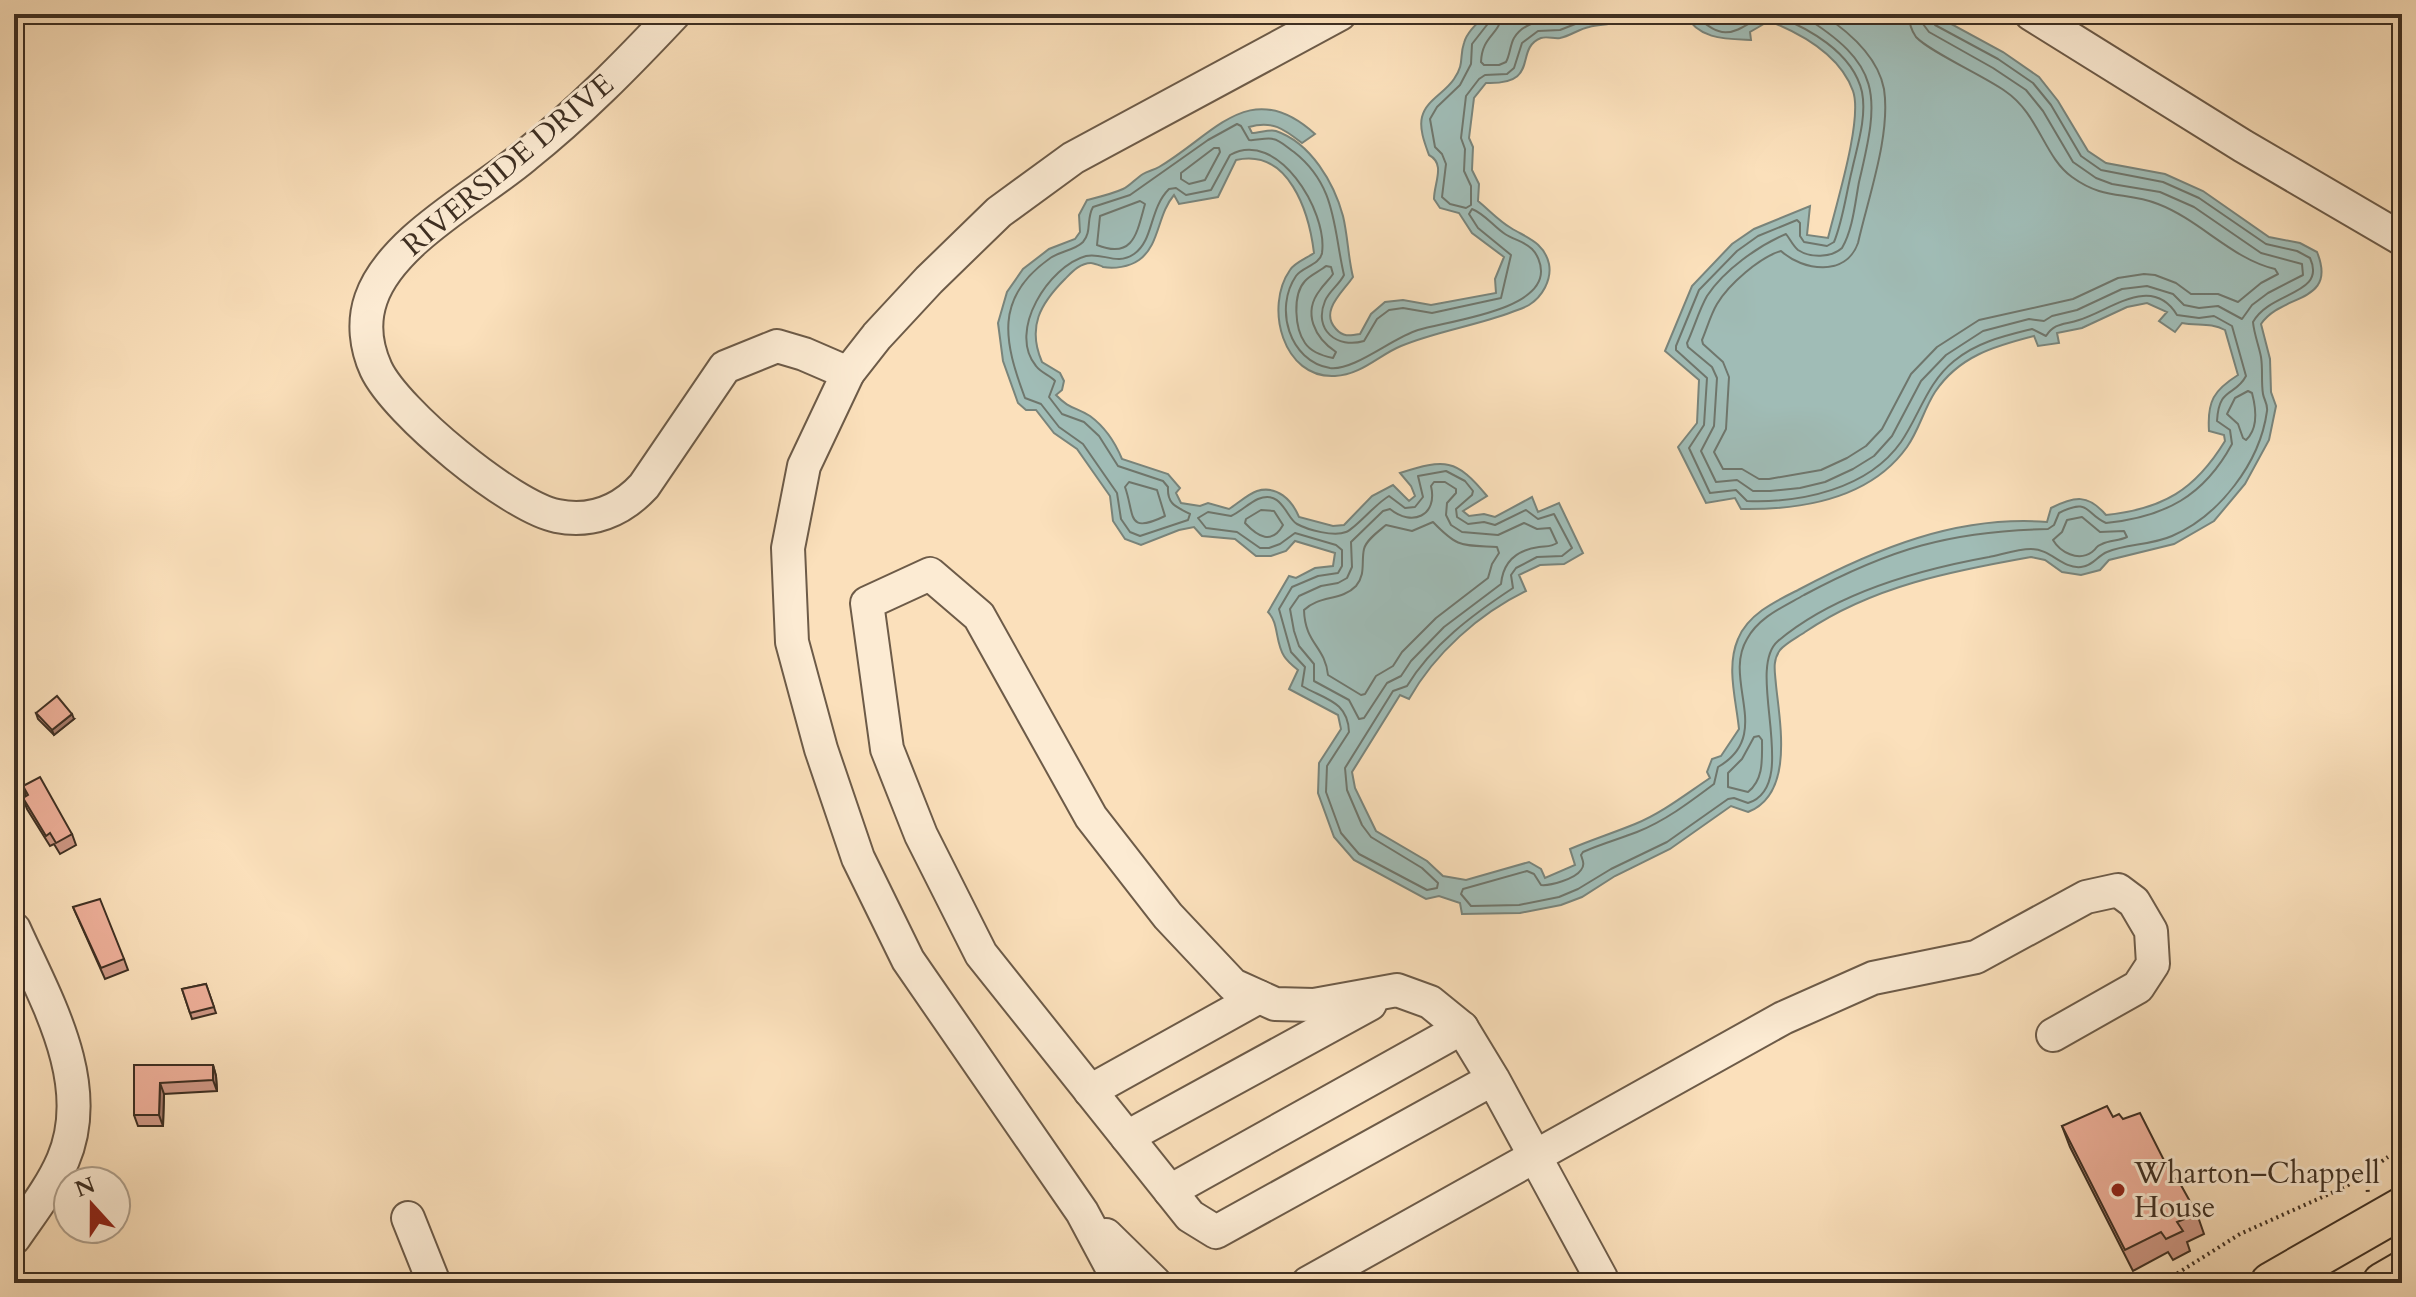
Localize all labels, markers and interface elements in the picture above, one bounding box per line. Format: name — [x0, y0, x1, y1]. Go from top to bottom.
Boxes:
street label: RIVERSIDE DRIVE — [393, 64, 623, 266]
place label: Wharton–Chappell House — [2133, 1153, 2380, 1228]
north arrow — [52, 1165, 132, 1245]
text: N — [71, 1170, 99, 1205]
marker: Wharton–Chappell House — [2109, 1181, 2127, 1199]

